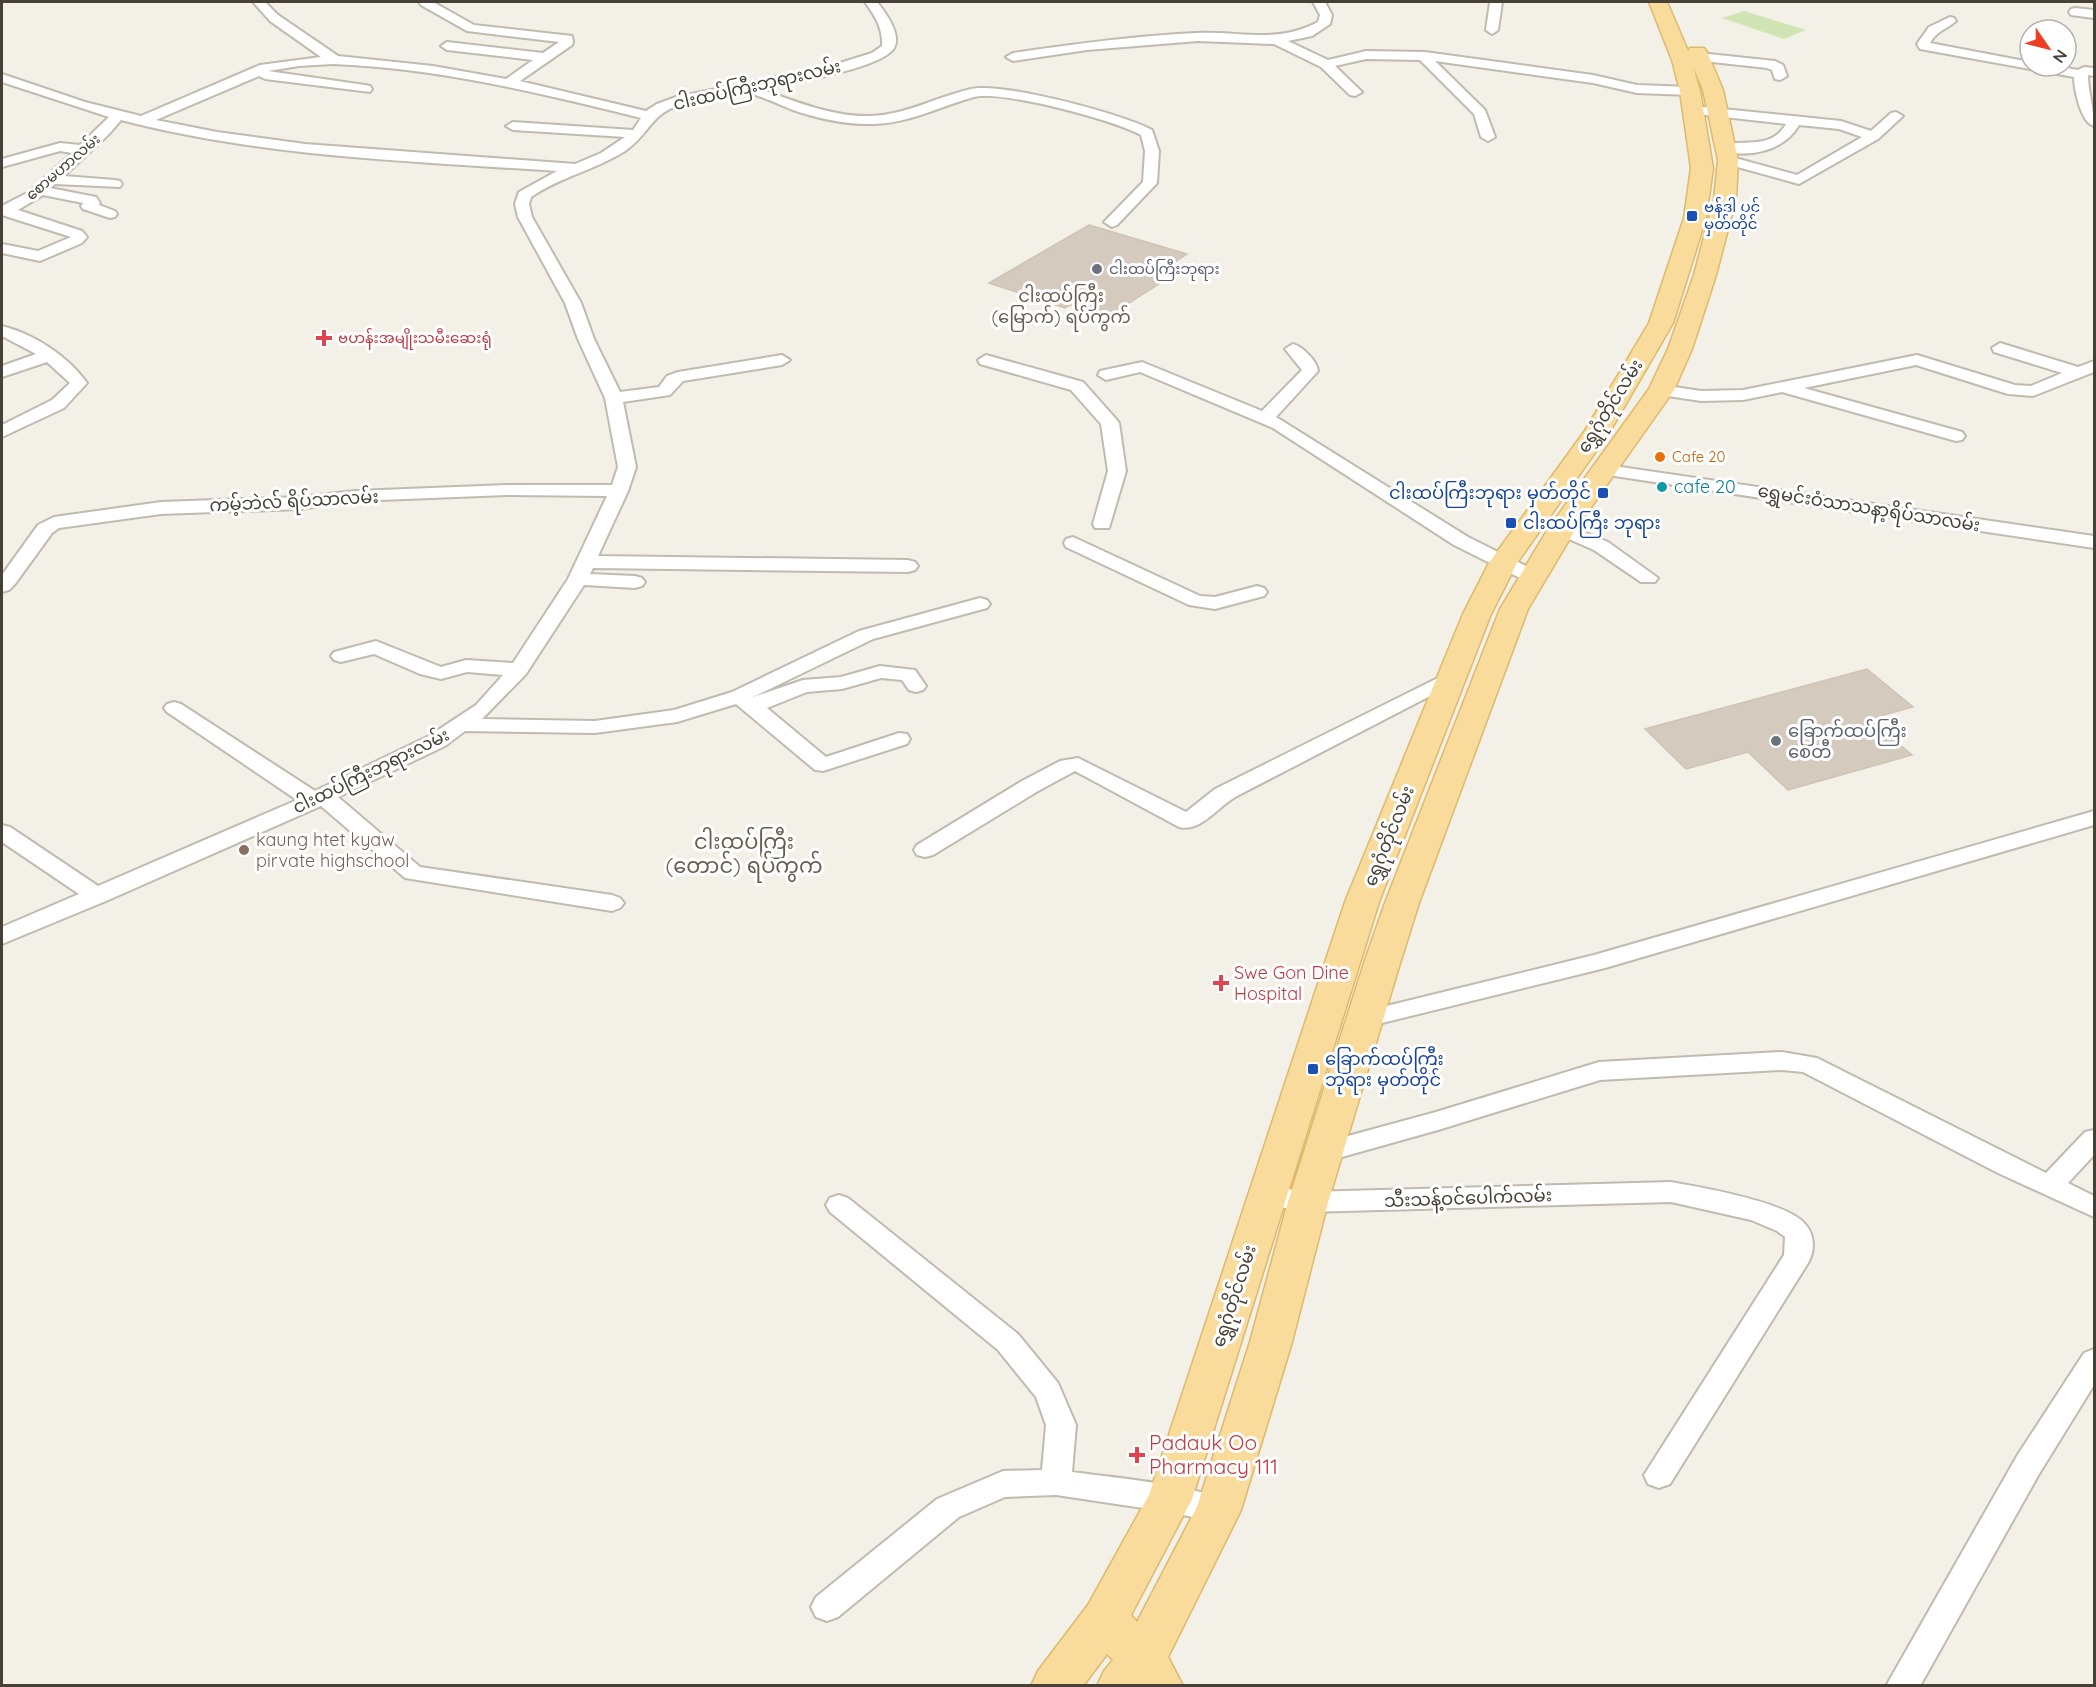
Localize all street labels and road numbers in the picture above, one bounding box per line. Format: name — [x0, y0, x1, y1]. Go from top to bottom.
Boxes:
street label: ငါးထပ်ကြီးဘုရားလမ်း — [670, 52, 844, 119]
street label: စောမဟာလမ်း — [22, 129, 104, 204]
street label: ရွှေဂုံတိုင်လမ်း — [1570, 354, 1651, 459]
street label: ရွှေမင်းဝံသာသနာ့ရိပ်သာလမ်း — [1756, 477, 1982, 540]
street label: ကမ့်ဘဲလ် ရိပ်သာလမ်း — [209, 483, 379, 520]
street label: ငါးထပ်ကြီးဘုရားလမ်း — [288, 721, 455, 822]
street label: ရွှေဂုံတိုင်လမ်း — [1356, 782, 1423, 891]
street label: သီးသန့်ဝင်ပေါက်လမ်း — [1384, 1181, 1552, 1216]
street label: ရွှေဂုံတိုင်လမ်း — [1204, 1241, 1265, 1351]

